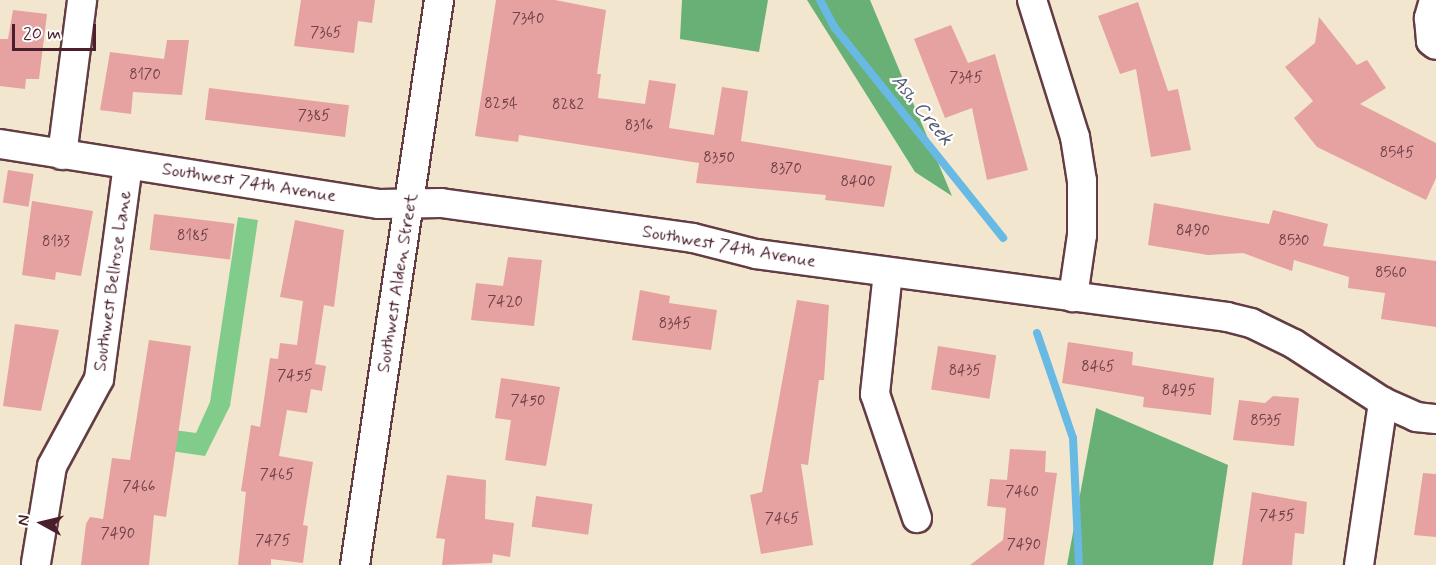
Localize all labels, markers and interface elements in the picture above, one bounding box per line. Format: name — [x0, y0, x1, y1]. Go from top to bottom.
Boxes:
house number: 7340 — [512, 11, 544, 29]
scale bar — [15, 12, 99, 50]
text: 20 m — [23, 22, 61, 46]
house number: 7365 — [310, 25, 342, 43]
house number: 8170 — [129, 67, 161, 85]
water label: Ash Creek — [886, 69, 958, 151]
house number: 7345 — [949, 70, 983, 88]
house number: 8254 — [484, 96, 518, 114]
house number: 8282 — [552, 97, 584, 115]
house number: 7385 — [298, 108, 330, 126]
house number: 8316 — [625, 118, 653, 136]
house number: 8545 — [1380, 145, 1414, 163]
house number: 8350 — [703, 150, 735, 168]
street label: Southwest 74th Avenue — [160, 159, 338, 207]
house number: 8370 — [770, 161, 802, 179]
house number: 8400 — [841, 174, 875, 192]
street label: Southwest Bellrose Lane — [90, 190, 136, 372]
street label: Southwest Alden Street — [373, 192, 423, 374]
street label: Southwest 74th Avenue — [640, 221, 818, 273]
house number: 8490 — [1176, 223, 1210, 241]
house number: 8185 — [177, 228, 209, 246]
house number: 8530 — [1279, 233, 1309, 251]
house number: 8133 — [42, 234, 70, 252]
house number: 8560 — [1375, 265, 1407, 283]
house number: 7420 — [487, 294, 523, 312]
house number: 8345 — [659, 316, 691, 334]
house number: 8465 — [1081, 359, 1115, 377]
house number: 8435 — [949, 363, 981, 381]
house number: 7455 — [277, 368, 313, 386]
house number: 8495 — [1162, 383, 1196, 401]
house number: 7450 — [511, 393, 545, 411]
house number: 8535 — [1250, 413, 1282, 431]
house number: 7465 — [260, 467, 294, 485]
house number: 7466 — [123, 479, 155, 497]
house number: 7460 — [1005, 484, 1039, 502]
north arrow — [12, 493, 72, 553]
house number: 7455 — [1259, 508, 1295, 526]
house number: 7465 — [765, 511, 799, 529]
text: N — [13, 514, 35, 527]
house number: 7490 — [101, 526, 135, 544]
house number: 7475 — [255, 533, 291, 551]
house number: 7490 — [1007, 537, 1041, 555]

